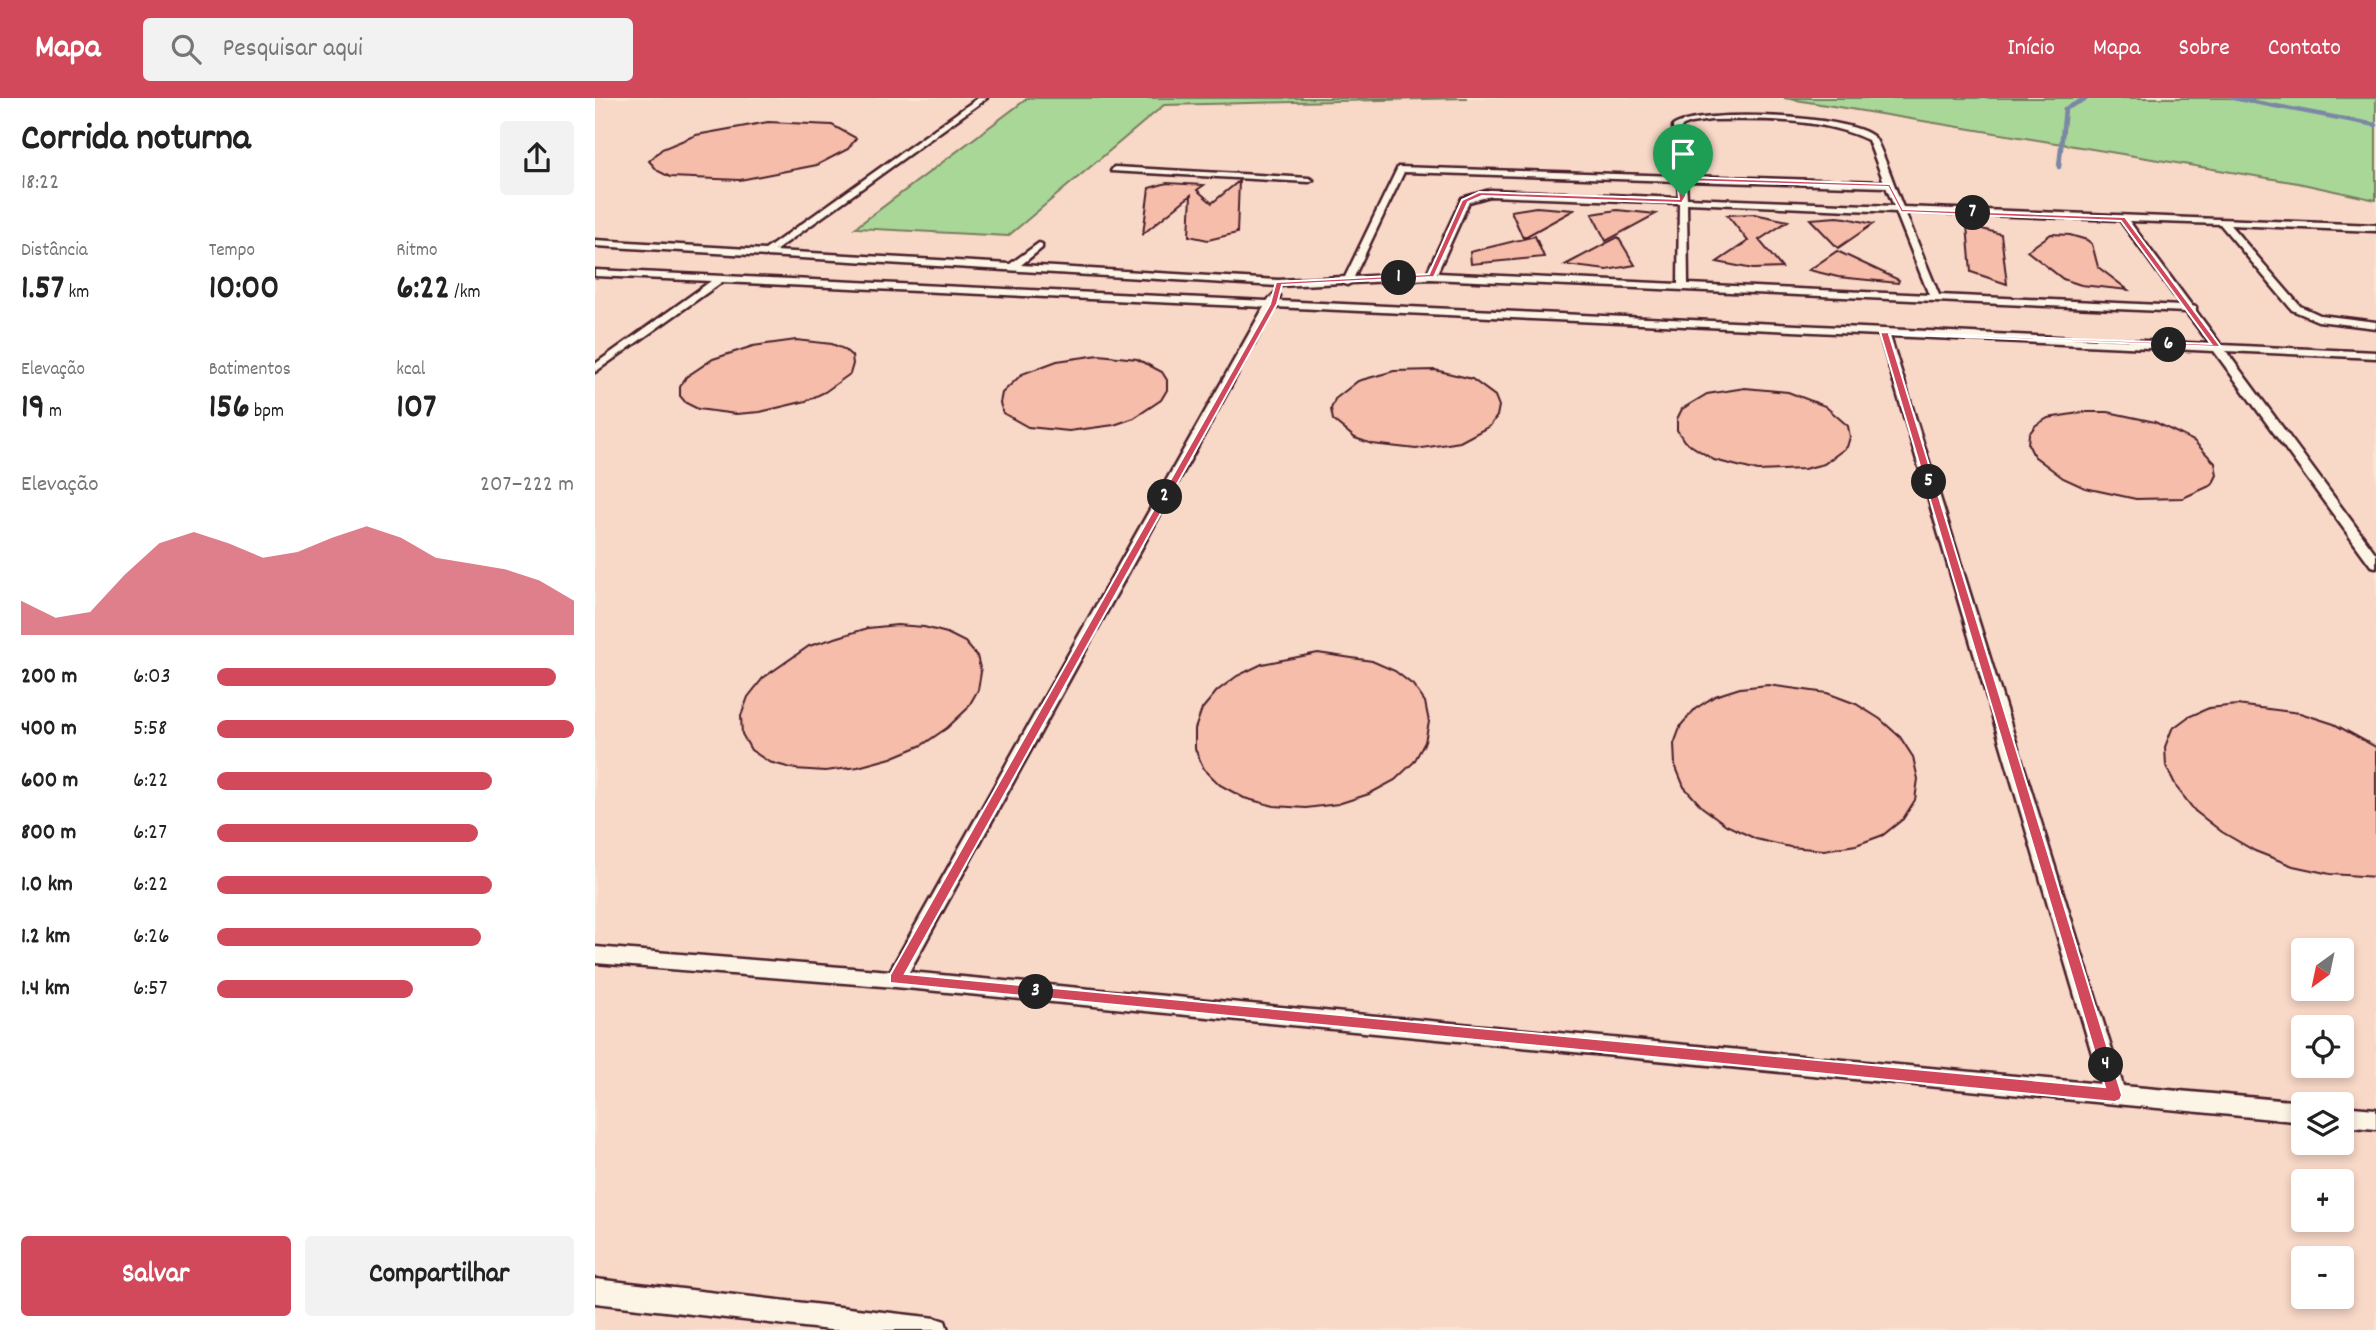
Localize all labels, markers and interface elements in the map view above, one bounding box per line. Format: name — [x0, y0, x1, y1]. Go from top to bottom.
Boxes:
search box — [143, 18, 633, 81]
text: Mapa — [35, 26, 101, 73]
icon: search — [167, 30, 205, 68]
text: Pesquisar aqui — [223, 31, 363, 68]
text: Início — [2007, 32, 2055, 66]
text: Mapa — [2093, 32, 2141, 66]
text: Sobre — [2179, 32, 2230, 66]
text: Contato — [2268, 32, 2341, 66]
text: Corrida noturna — [21, 113, 251, 168]
button: share — [500, 121, 574, 195]
pin — [1653, 124, 1713, 196]
icon: arrive — [1664, 135, 1702, 173]
text: 18:22 — [21, 167, 59, 200]
pin: 7 — [1955, 195, 1991, 230]
text: 7 — [1969, 199, 1976, 226]
text: Distância — [21, 238, 88, 265]
text: Tempo — [209, 238, 255, 265]
text: Ritmo — [396, 238, 438, 265]
pin: 1 — [1381, 260, 1417, 296]
text: 1 — [1396, 264, 1401, 291]
text: 1.57 — [21, 265, 64, 315]
text: 10:00 — [209, 265, 279, 315]
text: 6:22 — [396, 265, 450, 315]
text: km — [64, 280, 89, 307]
text: /km — [450, 280, 481, 307]
pin: 6 — [2151, 328, 2187, 362]
text: 6 — [2164, 331, 2173, 358]
text: Elevação — [21, 357, 85, 384]
text: Batimentos — [209, 357, 291, 384]
text: kcal — [396, 357, 425, 384]
text: 19 — [21, 384, 45, 434]
text: 156 — [209, 384, 250, 434]
text: 107 — [396, 384, 436, 434]
text: m — [45, 399, 62, 426]
text: bpm — [250, 399, 284, 426]
pin: 5 — [1911, 464, 1947, 500]
text: 5 — [1924, 468, 1933, 495]
text: Elevação — [21, 469, 98, 502]
text: 207–222 m — [480, 469, 574, 502]
pin: 2 — [1147, 480, 1183, 514]
text: 2 — [1160, 483, 1169, 510]
text: 200 m — [21, 661, 77, 694]
text: 6:03 — [133, 661, 171, 694]
text: 400 m — [21, 713, 77, 746]
text: 5:58 — [133, 713, 167, 746]
text: 600 m — [21, 765, 78, 798]
text: 6:22 — [133, 765, 168, 798]
text: 800 m — [21, 817, 76, 850]
text: 6:27 — [133, 817, 167, 850]
text: 1.0 km — [21, 869, 73, 902]
text: 6:22 — [133, 869, 168, 902]
text: 1.2 km — [21, 921, 70, 954]
text: 6:26 — [133, 921, 169, 954]
north arrow — [2291, 938, 2354, 1001]
map controls — [2291, 938, 2354, 1309]
text: 1.4 km — [21, 973, 70, 1006]
text: 6:57 — [133, 973, 168, 1006]
pin: 3 — [1019, 974, 1053, 1010]
text: 3 — [1031, 978, 1040, 1005]
button: locate — [2291, 1015, 2354, 1078]
pin: 4 — [2089, 1048, 2123, 1082]
text: 4 — [2102, 1051, 2109, 1078]
button: layers — [2291, 1092, 2354, 1155]
button: + — [2291, 1169, 2354, 1232]
button: Salvar — [21, 1236, 291, 1316]
button: Compartilhar — [305, 1236, 574, 1316]
button: − — [2291, 1246, 2354, 1309]

